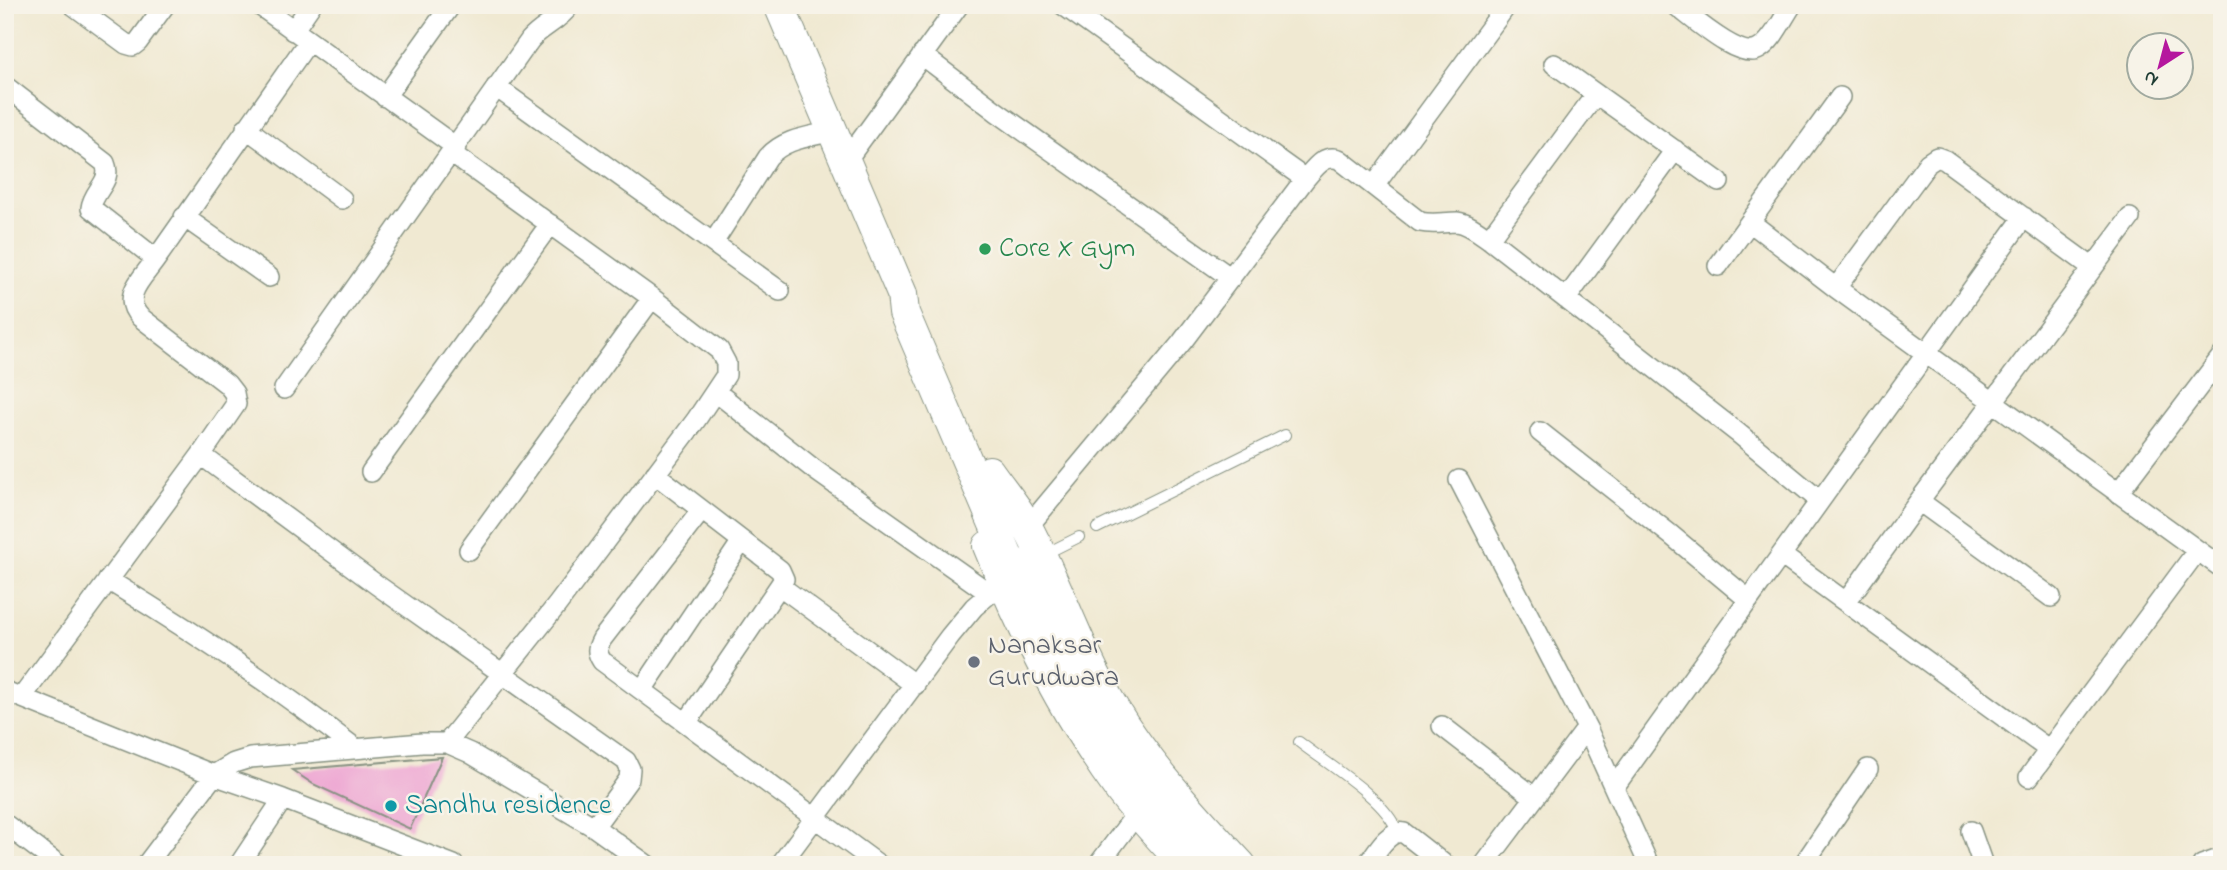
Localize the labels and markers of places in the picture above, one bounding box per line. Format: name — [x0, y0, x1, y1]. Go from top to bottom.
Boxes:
place label: Core X Gym — [999, 229, 1135, 270]
marker: Core X Gym — [977, 241, 993, 257]
place label: Nanaksar Gurudwara — [988, 626, 1119, 699]
marker: Nanaksar Gurudwara — [966, 654, 982, 670]
place label: Sandhu residence — [405, 786, 612, 827]
marker: Sandhu residence — [383, 798, 399, 814]

